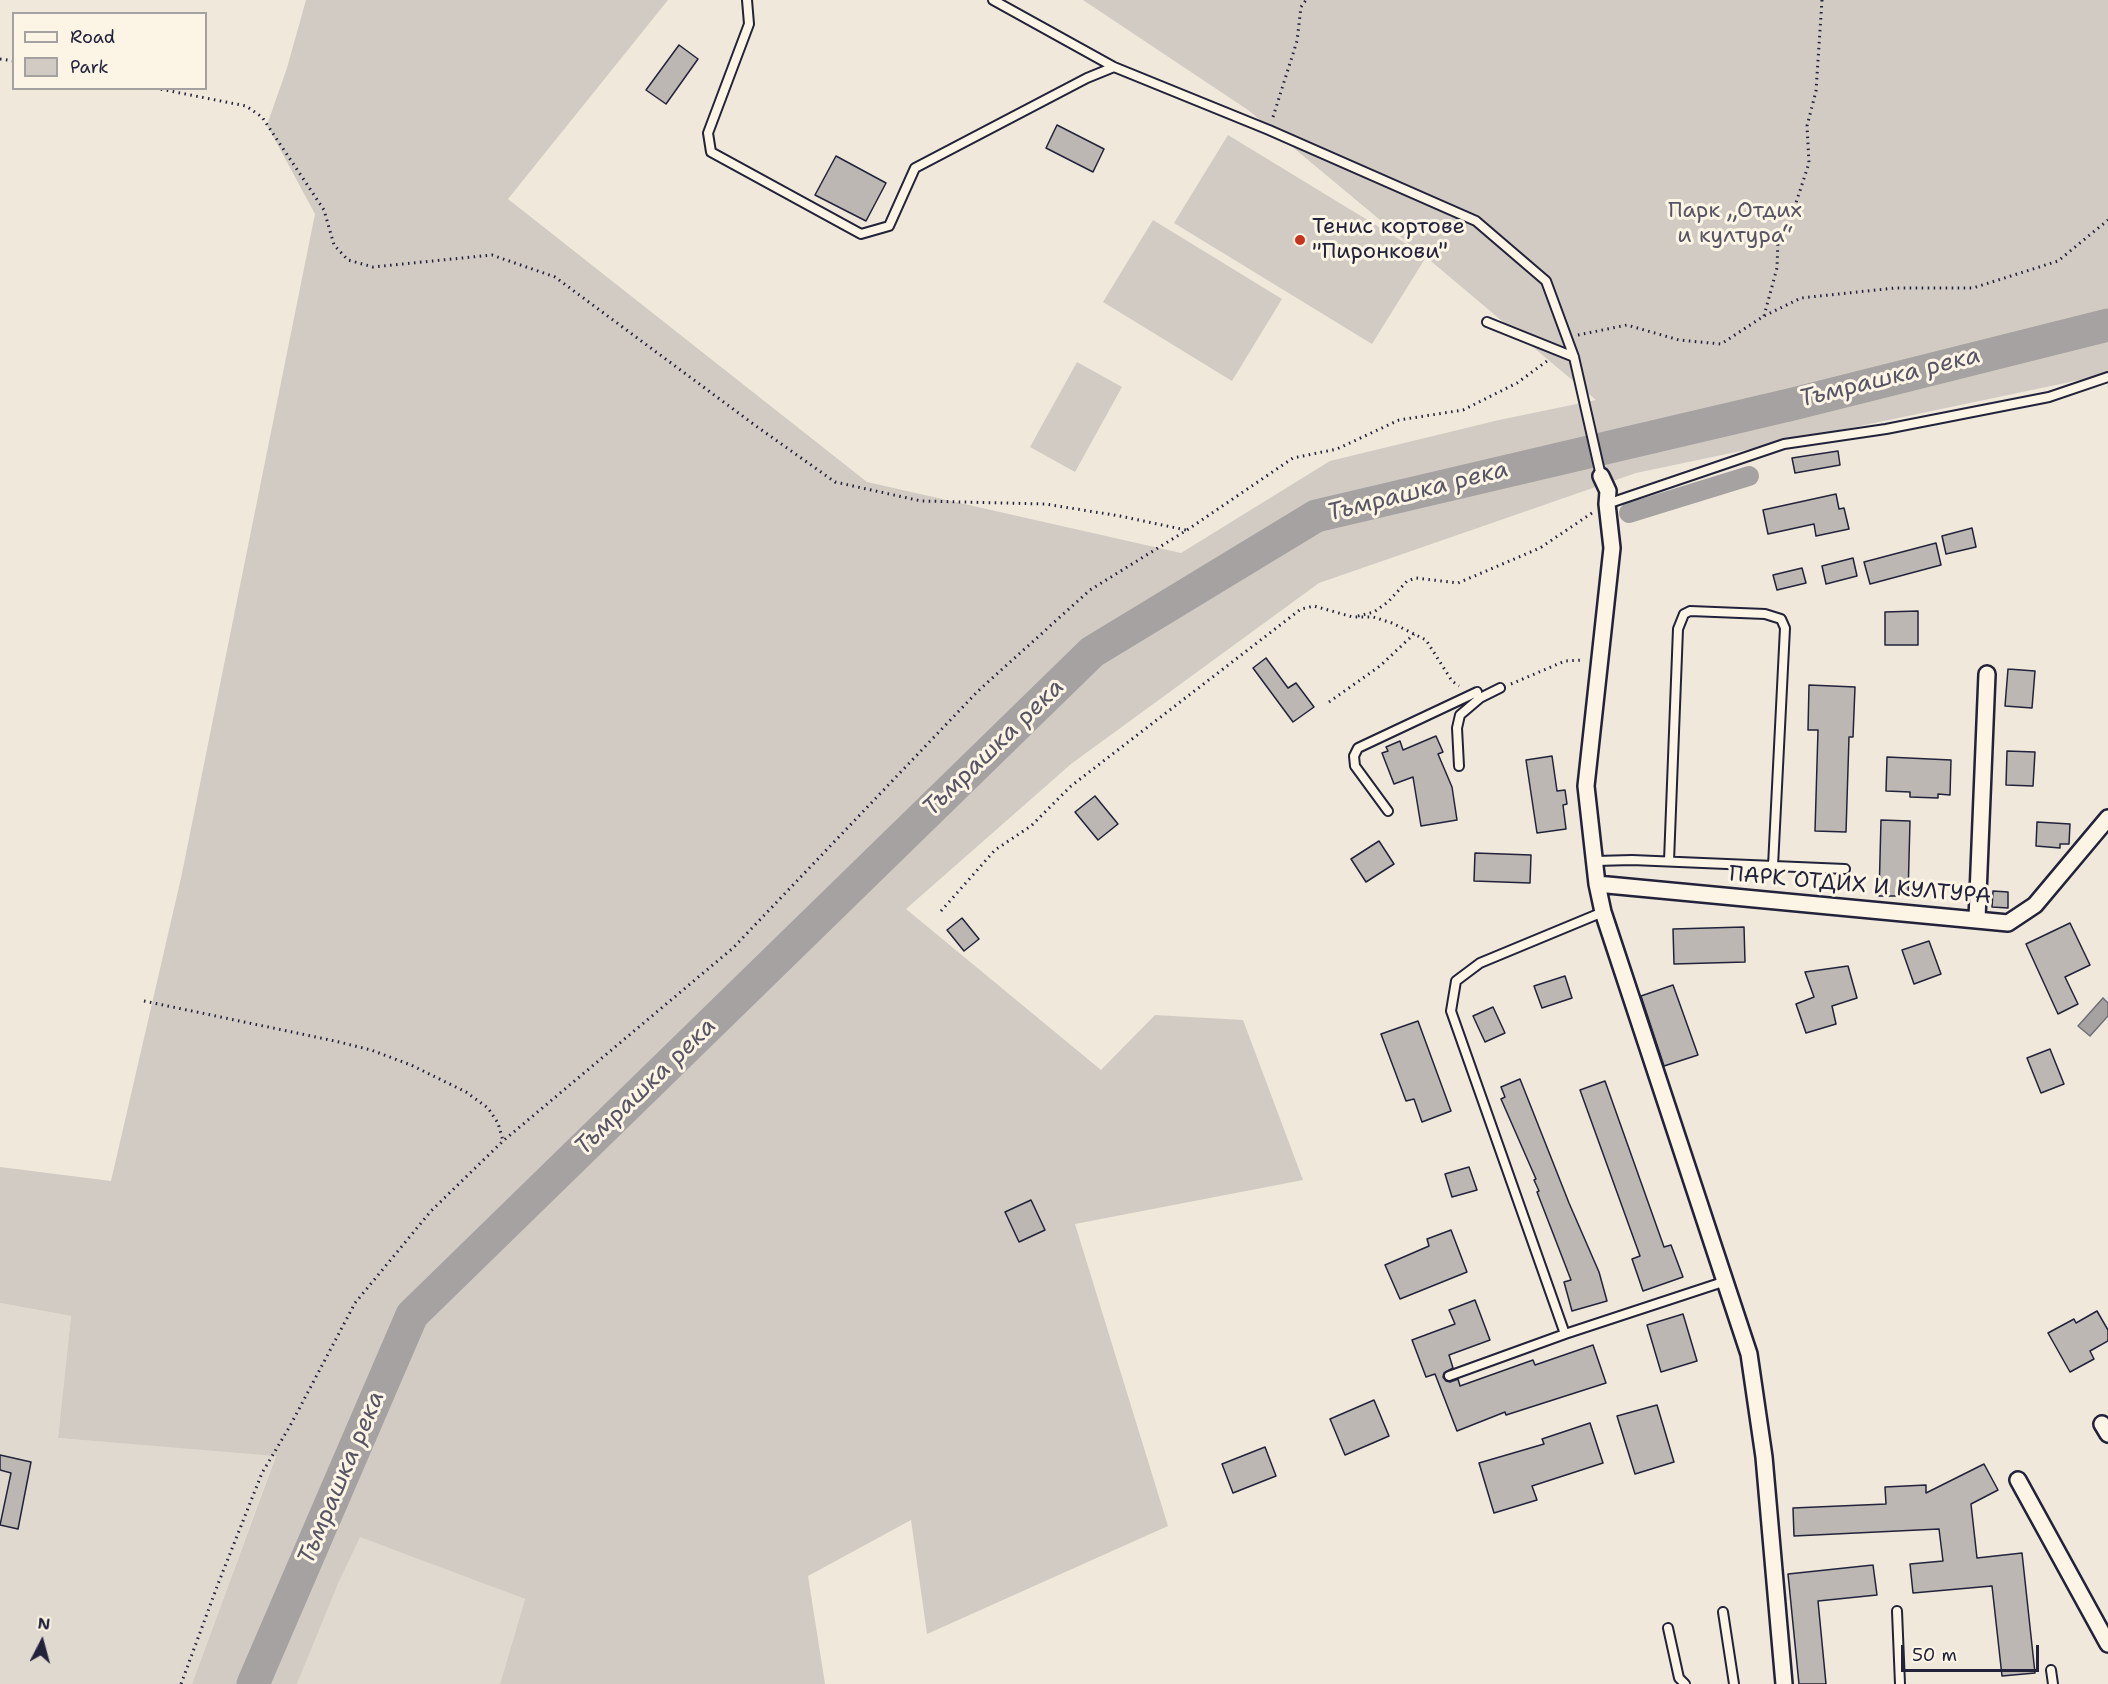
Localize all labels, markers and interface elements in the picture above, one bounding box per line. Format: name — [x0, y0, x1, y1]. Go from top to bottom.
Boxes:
legend — [12, 12, 207, 90]
text: Road — [70, 25, 115, 49]
text: Park — [70, 55, 109, 79]
park label: Парк „Отдих и култура“ — [1668, 198, 1802, 249]
place label: Тенис кортове "Пиронкови" — [1312, 214, 1465, 266]
marker: Тенис кортове "Пиронкови" — [1293, 233, 1307, 247]
water label: Тъмрашка река — [1797, 342, 1983, 414]
water label: Тъмрашка река — [1325, 456, 1511, 528]
water label: Тъмрашка река — [917, 673, 1071, 823]
street label: ПАРК ОТДИХ И КУЛТУРА — [1728, 861, 1992, 911]
water label: Тъмрашка река — [569, 1012, 723, 1162]
water label: Тъмрашка река — [293, 1387, 391, 1569]
north arrow — [12, 1612, 72, 1672]
text: N — [37, 1612, 51, 1635]
scale bar — [1904, 1633, 2042, 1671]
text: 50 m — [1912, 1643, 1957, 1667]

